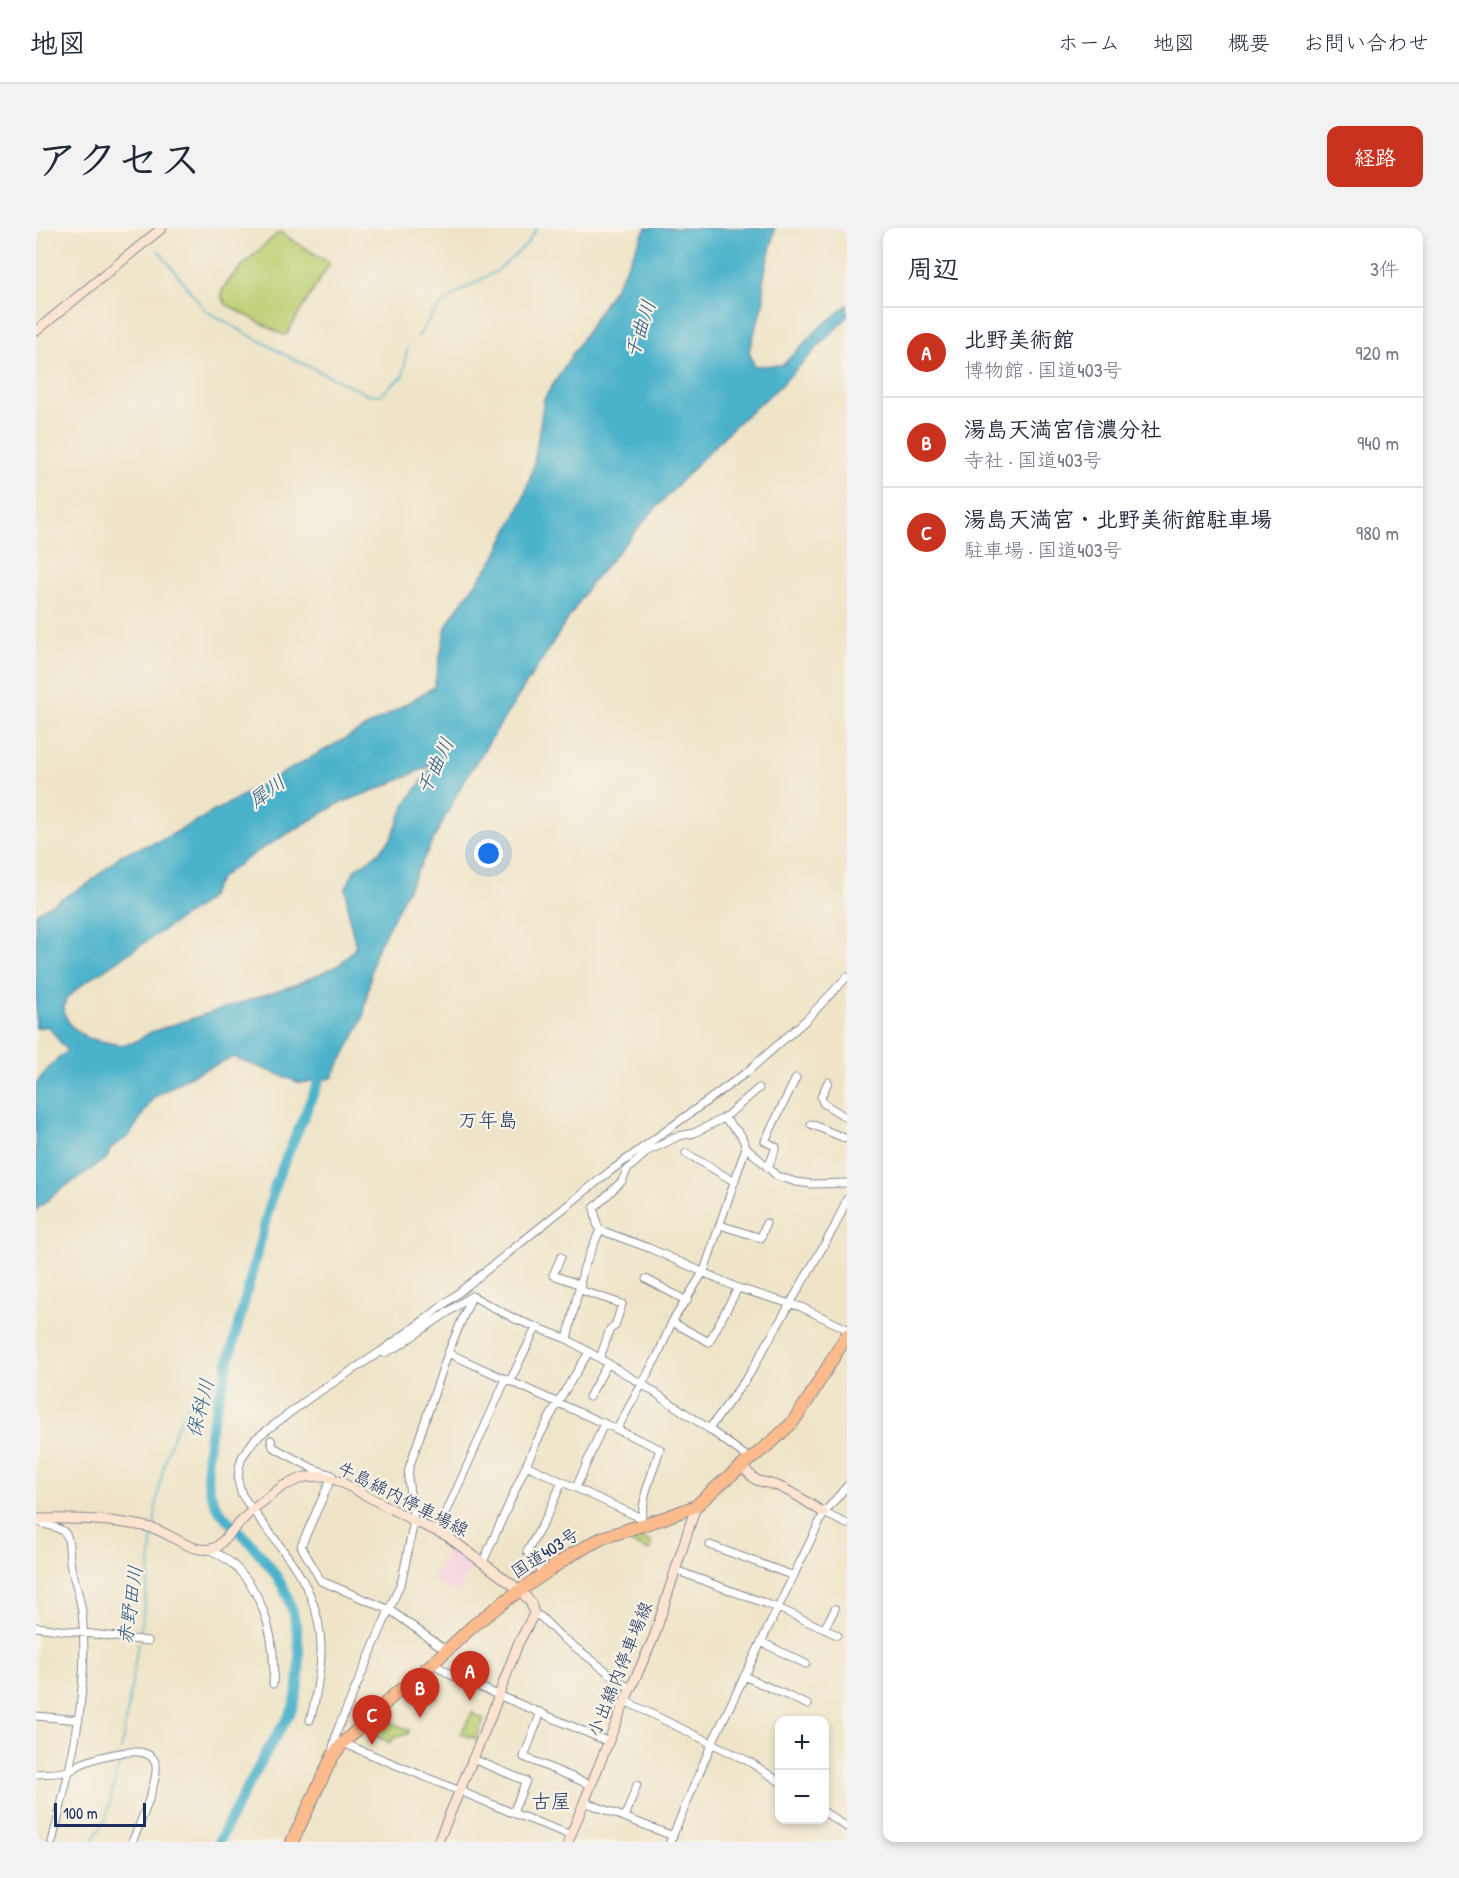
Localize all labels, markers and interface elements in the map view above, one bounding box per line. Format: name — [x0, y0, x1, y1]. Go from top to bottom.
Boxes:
text: 地図 — [30, 24, 86, 62]
text: ホーム — [1058, 28, 1120, 57]
text: 地図 — [1153, 28, 1195, 57]
text: 概要 — [1228, 28, 1270, 57]
text: お問い合わせ — [1303, 28, 1429, 57]
button: 経路 — [1327, 126, 1423, 187]
text: アクセス — [36, 130, 201, 187]
text: 周辺 — [907, 251, 959, 286]
text: 3件 — [1370, 255, 1399, 282]
water label: 千曲川 — [617, 296, 662, 362]
text: 北野美術館 — [964, 324, 1074, 354]
text: A — [922, 339, 931, 366]
text: 920 m — [1355, 339, 1399, 366]
text: 博物館 · 国道403号 — [964, 356, 1123, 383]
text: 湯島天満宮信濃分社 — [964, 414, 1162, 444]
text: B — [921, 429, 932, 456]
text: 940 m — [1357, 429, 1399, 456]
text: 寺社 · 国道403号 — [964, 446, 1103, 473]
text: 湯島天満宮・北野美術館駐車場 — [964, 504, 1272, 534]
text: C — [921, 519, 932, 546]
text: 980 m — [1356, 519, 1399, 546]
text: 駐車場 · 国道403号 — [964, 536, 1123, 563]
water label: 千曲川 — [409, 733, 460, 799]
water label: 犀川 — [243, 768, 291, 813]
your location — [474, 839, 503, 868]
district label: 万年島 — [458, 1106, 518, 1133]
water label: 保科川 — [179, 1376, 220, 1440]
street label: 牛島綿内停車場線 — [333, 1455, 473, 1542]
street label: 国道403号 — [506, 1521, 584, 1584]
water label: 赤野田川 — [111, 1563, 148, 1646]
street label: 小出綿内停車場線 — [581, 1597, 658, 1740]
pin: A — [450, 1652, 490, 1701]
pin: B — [400, 1668, 440, 1718]
pin: C — [352, 1696, 392, 1745]
map controls — [775, 1716, 829, 1824]
button: + — [775, 1716, 829, 1770]
button: − — [775, 1770, 829, 1824]
district label: 古屋 — [531, 1787, 571, 1814]
scale bar — [54, 1800, 146, 1828]
text: 100 m — [63, 1802, 98, 1824]

